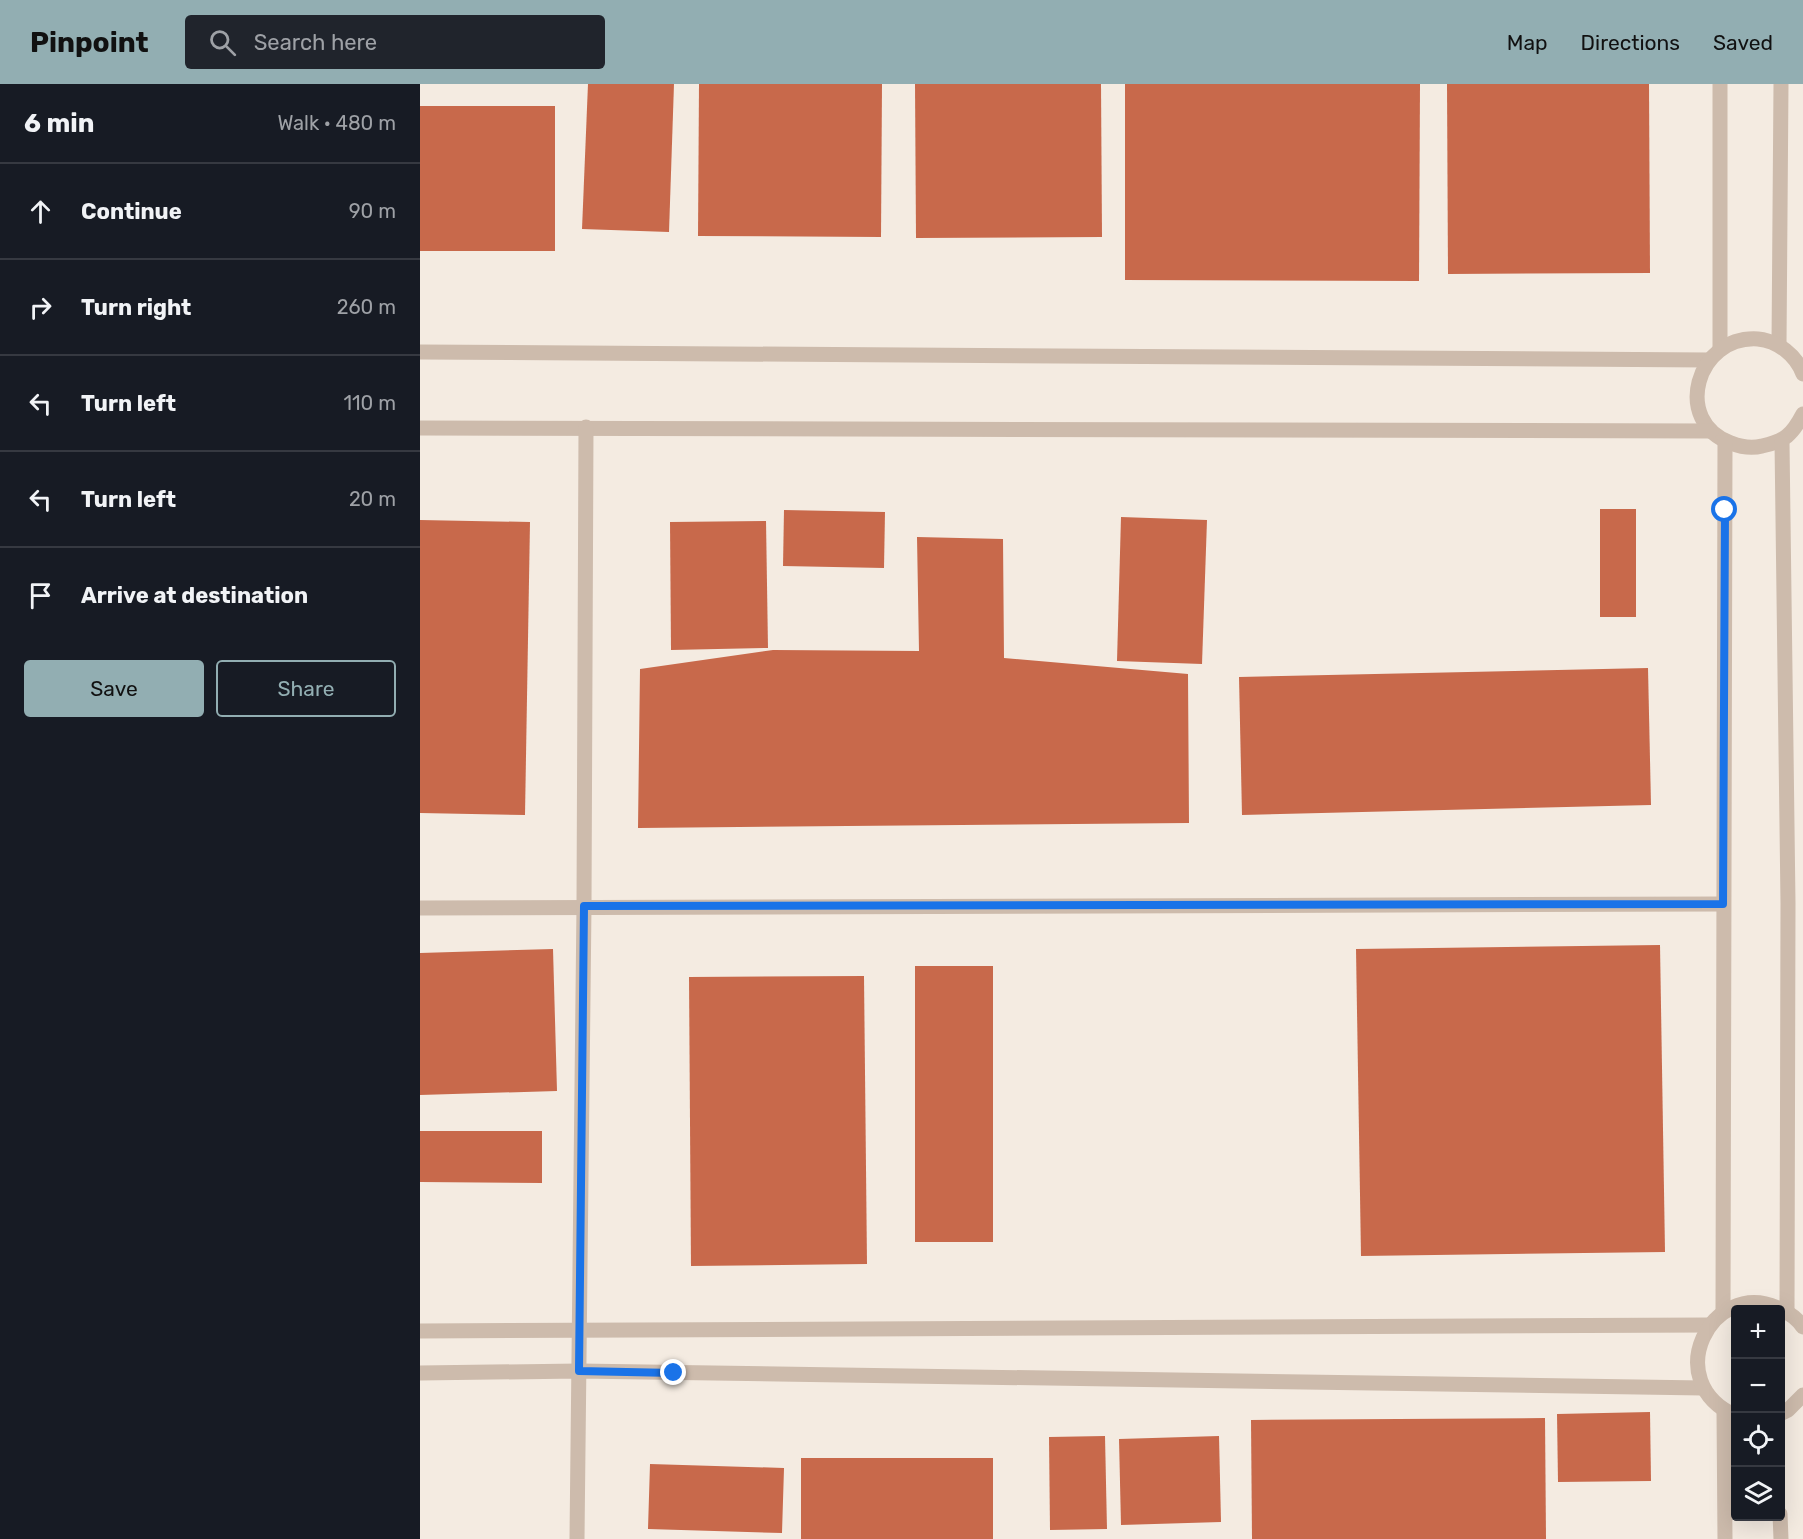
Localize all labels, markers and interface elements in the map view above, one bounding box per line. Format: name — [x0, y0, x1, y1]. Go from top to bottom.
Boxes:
search box — [185, 15, 605, 69]
text: Pinpoint — [30, 26, 149, 59]
icon: search — [206, 26, 239, 59]
text: Search here — [254, 29, 377, 56]
text: Map — [1507, 30, 1548, 55]
text: Directions — [1581, 30, 1680, 55]
text: Saved — [1713, 30, 1773, 55]
text: 6 min — [24, 108, 94, 139]
text: Walk · 480 m — [277, 111, 396, 135]
icon: ahead — [24, 195, 57, 228]
text: Continue — [81, 198, 182, 225]
text: 90 m — [349, 199, 396, 223]
icon: right — [24, 291, 57, 324]
text: Turn right — [81, 294, 191, 321]
text: 260 m — [337, 295, 396, 319]
icon: left — [24, 387, 57, 420]
text: Turn left — [81, 390, 176, 417]
text: 110 m — [344, 391, 396, 415]
icon: left — [24, 483, 57, 516]
text: Turn left — [81, 486, 176, 513]
text: 20 m — [349, 487, 396, 511]
route start — [1711, 496, 1737, 522]
icon: arrive — [24, 579, 57, 612]
text: Arrive at destination — [81, 582, 308, 609]
button: Save — [24, 660, 204, 717]
button: Share — [216, 660, 396, 717]
map controls — [1731, 1305, 1785, 1521]
button: + — [1731, 1305, 1785, 1359]
route end — [660, 1359, 686, 1385]
button: − — [1731, 1359, 1785, 1413]
button: locate — [1731, 1413, 1785, 1467]
button: layers — [1731, 1467, 1785, 1521]

